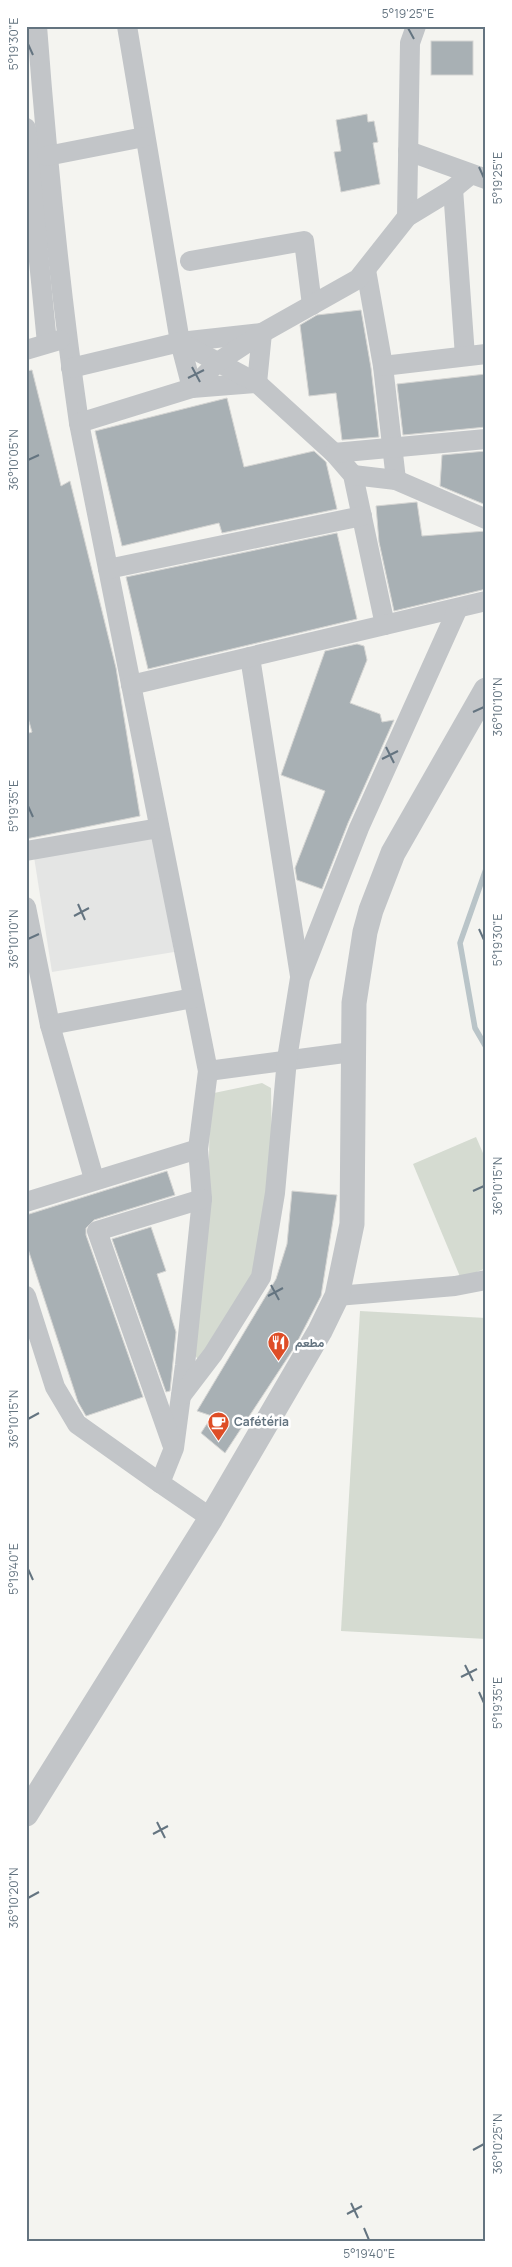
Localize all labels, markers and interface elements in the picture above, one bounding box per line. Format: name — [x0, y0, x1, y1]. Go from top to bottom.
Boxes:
text: 5°19'25"E — [382, 5, 434, 22]
text: 5°19'30"E — [5, 18, 22, 70]
text: 5°19'25"E — [489, 152, 506, 204]
text: 36°10'05"N — [5, 429, 22, 491]
text: 36°10'10"N — [489, 678, 506, 736]
text: 5°19'35"E — [5, 780, 22, 832]
text: 36°10'10"N — [5, 910, 22, 968]
text: 5°19'30"E — [489, 914, 506, 966]
text: 36°10'15"N — [489, 1157, 506, 1215]
restaurant icon: مطعم — [267, 1331, 291, 1362]
place label: مطعم — [295, 1334, 325, 1351]
text: 36°10'15"N — [5, 1390, 22, 1448]
cafe icon: Cafétéria — [206, 1410, 230, 1441]
place label: Cafétéria — [234, 1413, 289, 1430]
text: 5°19'40"E — [5, 1543, 22, 1595]
text: 5°19'35"E — [489, 1677, 506, 1729]
text: 36°10'20"N — [5, 1867, 22, 1929]
text: 36°10'25"N — [489, 2114, 506, 2174]
text: 5°19'40"E — [343, 2245, 395, 2262]

